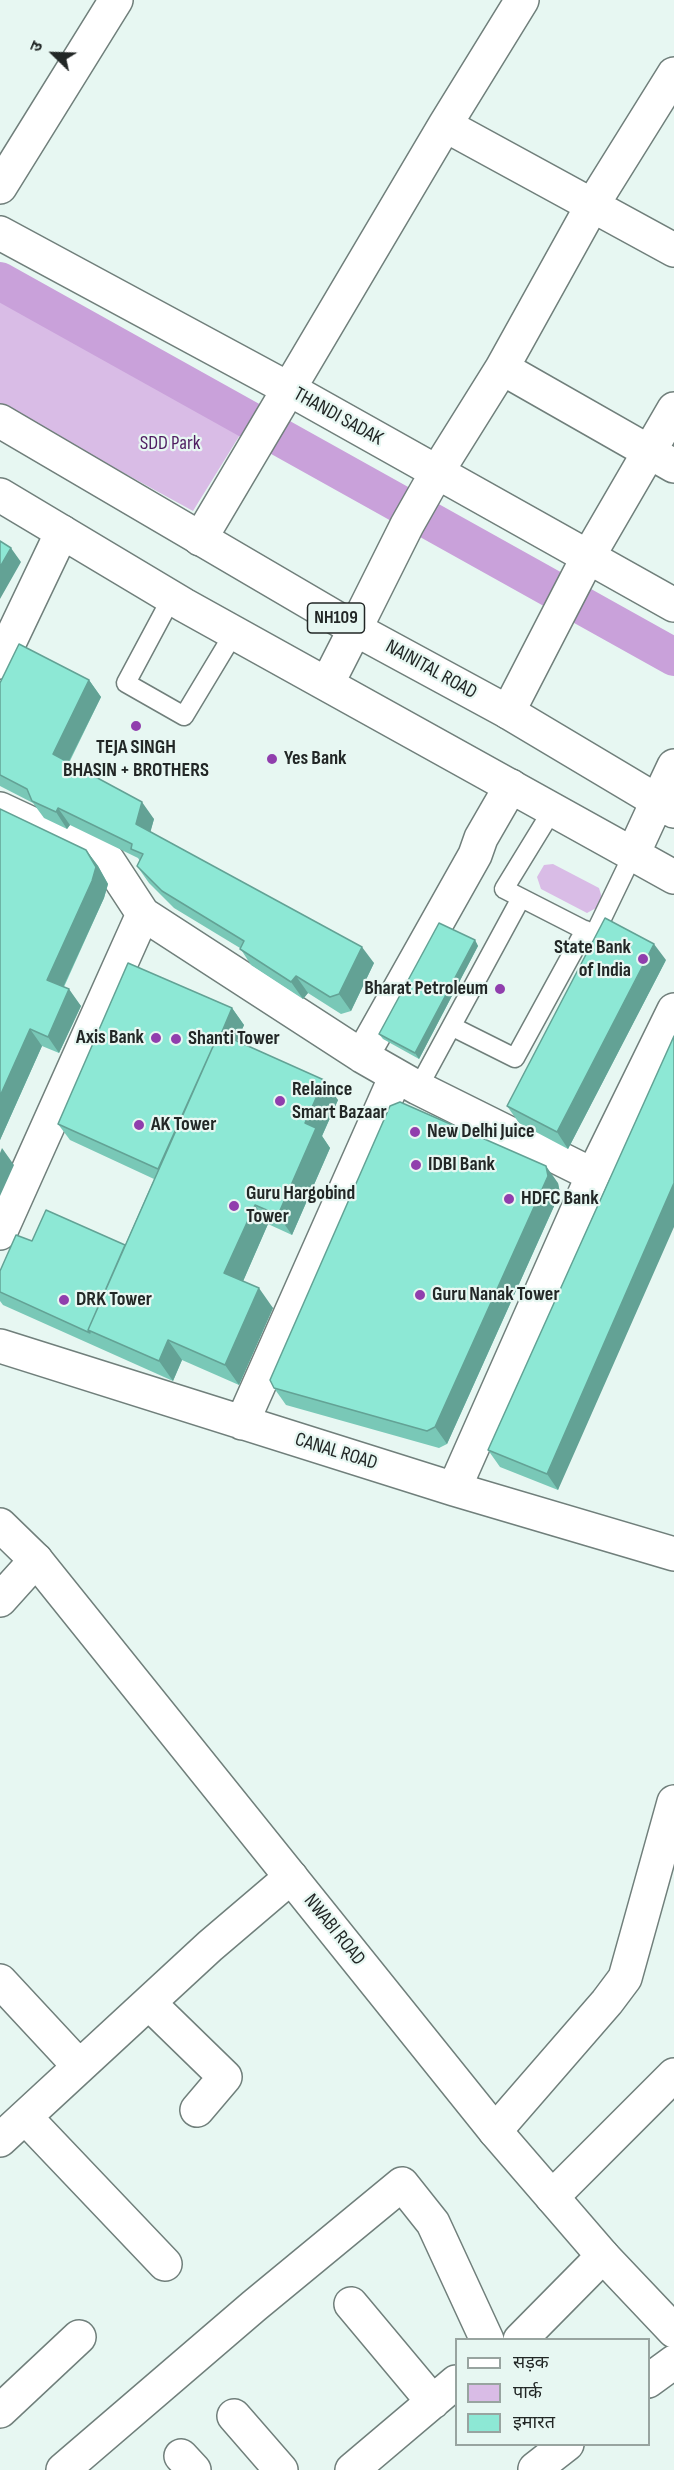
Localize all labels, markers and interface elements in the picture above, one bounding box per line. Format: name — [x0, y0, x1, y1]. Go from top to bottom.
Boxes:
north arrow — [24, 24, 84, 84]
text: उ — [26, 39, 48, 55]
street label: THANDI SADAK — [289, 383, 387, 451]
park label: SDD Park — [140, 432, 200, 456]
road number: NH109 — [308, 603, 364, 633]
street label: NAINITAL ROAD — [381, 635, 481, 705]
marker: TEJA SINGH BHASIN + BROTHERS — [129, 719, 143, 733]
place label: TEJA SINGH BHASIN + BROTHERS — [63, 736, 209, 783]
place label: Yes Bank — [284, 747, 346, 771]
marker: Yes Bank — [265, 752, 279, 766]
place label: State Bank of India — [554, 936, 631, 983]
marker: State Bank of India — [636, 952, 650, 966]
place label: Bharat Petroleum — [364, 977, 488, 1001]
marker: Bharat Petroleum — [493, 982, 507, 996]
place label: Axis Bank — [76, 1026, 144, 1050]
place label: Shanti Tower — [188, 1027, 280, 1051]
marker: Axis Bank — [149, 1031, 163, 1045]
marker: Shanti Tower — [169, 1032, 183, 1046]
place label: Relaince Smart Bazaar — [292, 1078, 387, 1125]
marker: Relaince Smart Bazaar — [273, 1094, 287, 1108]
place label: AK Tower — [151, 1113, 216, 1137]
marker: AK Tower — [132, 1118, 146, 1132]
place label: New Delhi Juice — [427, 1120, 535, 1144]
marker: New Delhi Juice — [408, 1125, 422, 1139]
place label: IDBI Bank — [428, 1153, 495, 1177]
marker: IDBI Bank — [409, 1158, 423, 1172]
place label: Guru Hargobind Tower — [246, 1182, 355, 1229]
place label: HDFC Bank — [521, 1187, 599, 1211]
marker: HDFC Bank — [502, 1192, 516, 1206]
marker: Guru Hargobind Tower — [227, 1199, 241, 1213]
place label: Guru Nanak Tower — [432, 1283, 560, 1307]
place label: DRK Tower — [76, 1288, 152, 1312]
marker: Guru Nanak Tower — [413, 1288, 427, 1302]
marker: DRK Tower — [57, 1293, 71, 1307]
street label: CANAL ROAD — [292, 1428, 380, 1476]
street label: NWABI ROAD — [298, 1890, 370, 1970]
legend — [455, 2338, 650, 2446]
text: सड़क — [513, 2352, 549, 2373]
text: पार्क — [513, 2382, 542, 2403]
text: इमारत — [513, 2412, 555, 2433]

